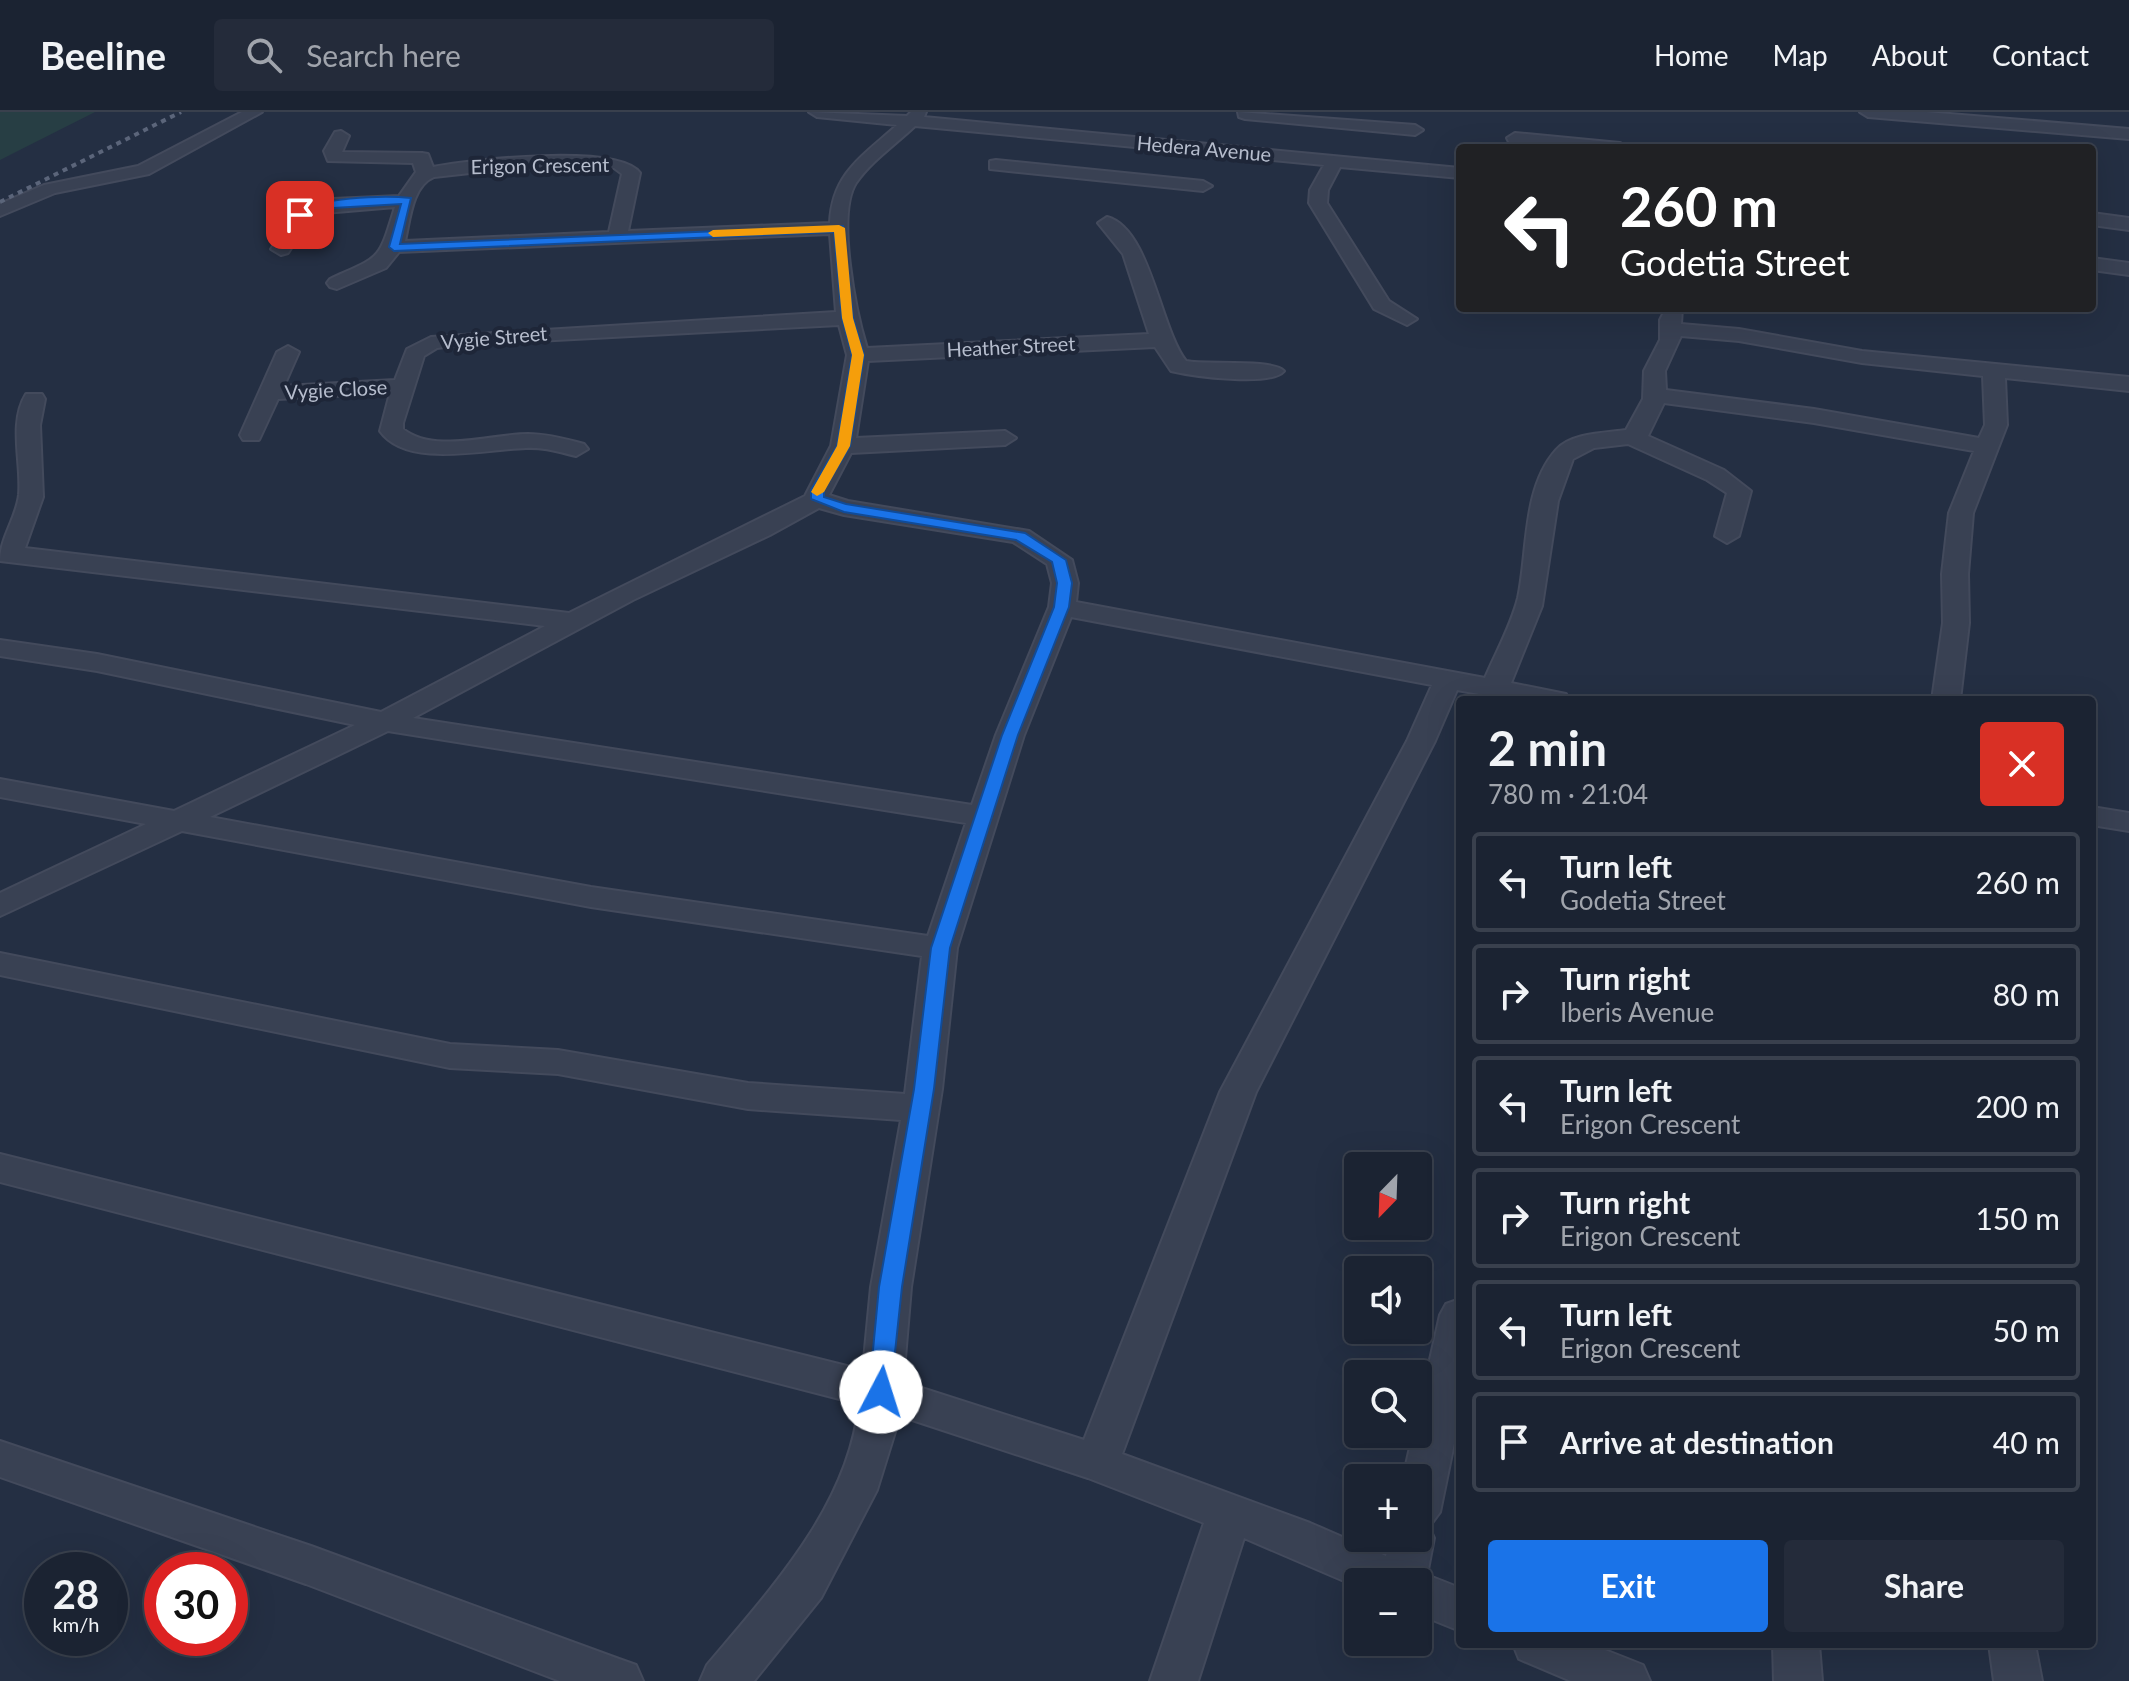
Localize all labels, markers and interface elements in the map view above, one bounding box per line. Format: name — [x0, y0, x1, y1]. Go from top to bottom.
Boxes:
search box — [214, 19, 774, 91]
text: Beeline — [40, 32, 166, 78]
icon: search — [242, 33, 286, 77]
text: Search here — [306, 37, 461, 73]
text: Home — [1654, 38, 1729, 72]
text: Map — [1773, 38, 1828, 72]
text: About — [1872, 38, 1948, 72]
text: Contact — [1992, 38, 2089, 72]
street label: Hedera Avenue — [1136, 130, 1272, 166]
street label: Erigon Crescent — [470, 152, 610, 178]
text: 260 m — [1620, 172, 1778, 239]
icon: left — [1488, 176, 1592, 280]
pin — [266, 181, 334, 249]
icon: arrive — [278, 193, 322, 237]
text: Godetia Street — [1620, 240, 1850, 284]
street label: Vygie Street — [440, 320, 548, 354]
street label: Heather Street — [946, 331, 1076, 361]
street label: Vygie Close — [284, 374, 388, 404]
text: 2 min — [1488, 719, 1607, 776]
button: close — [1980, 722, 2064, 806]
text: 780 m · 21:04 — [1488, 778, 1648, 810]
text: Turn left — [1560, 848, 1672, 884]
icon: left — [1492, 860, 1536, 904]
text: 260 m — [1975, 864, 2060, 900]
text: Godetia Street — [1560, 884, 1726, 916]
text: Turn right — [1560, 960, 1690, 996]
icon: right — [1492, 972, 1536, 1016]
text: 80 m — [1993, 976, 2060, 1012]
text: Iberis Avenue — [1560, 996, 1714, 1028]
text: Turn left — [1560, 1072, 1672, 1108]
icon: left — [1492, 1084, 1536, 1128]
text: 200 m — [1975, 1088, 2060, 1124]
text: Erigon Crescent — [1560, 1108, 1740, 1140]
north arrow — [1344, 1152, 1432, 1240]
map controls — [1344, 1152, 1432, 1656]
text: Turn right — [1560, 1184, 1690, 1220]
icon: right — [1492, 1196, 1536, 1240]
text: 150 m — [1975, 1200, 2060, 1236]
text: Erigon Crescent — [1560, 1220, 1740, 1252]
button: sound — [1344, 1256, 1432, 1344]
text: Turn left — [1560, 1296, 1672, 1332]
icon: left — [1492, 1308, 1536, 1352]
text: 50 m — [1993, 1312, 2060, 1348]
text: Erigon Crescent — [1560, 1332, 1740, 1364]
position arrow — [839, 1350, 923, 1434]
button: search — [1344, 1360, 1432, 1448]
icon: arrive — [1492, 1420, 1536, 1464]
text: Arrive at destination — [1560, 1424, 1834, 1460]
text: 40 m — [1993, 1424, 2060, 1460]
button: + — [1344, 1464, 1432, 1552]
button: Exit — [1488, 1540, 1768, 1632]
button: Share — [1784, 1540, 2064, 1632]
speed limit sign: 30 — [144, 1552, 248, 1656]
button: − — [1344, 1568, 1432, 1656]
text: 28 — [53, 1570, 99, 1618]
text: km/h — [53, 1612, 99, 1636]

